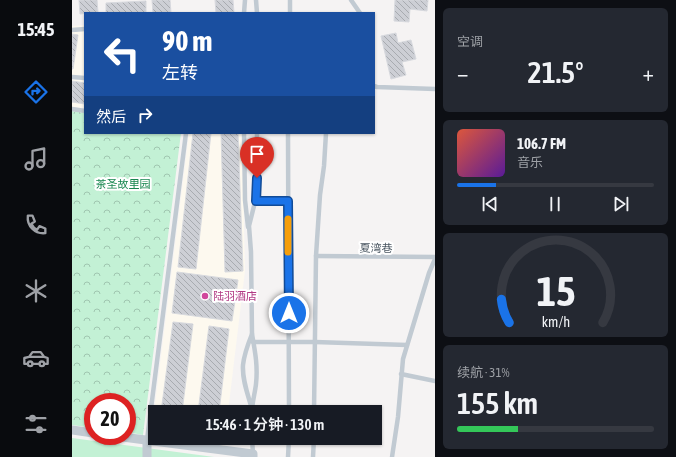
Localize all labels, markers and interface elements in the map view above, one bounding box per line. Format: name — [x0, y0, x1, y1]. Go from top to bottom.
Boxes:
text: 15:45 — [17, 19, 55, 40]
text: 90 m — [162, 25, 212, 57]
icon: left — [96, 28, 148, 80]
text: 空调 — [457, 34, 483, 49]
text: 21.5° — [528, 55, 583, 89]
text: − — [457, 60, 468, 86]
text: + — [643, 60, 654, 86]
text: 左转 — [162, 62, 198, 83]
icon: directions — [22, 78, 50, 106]
icon: right — [134, 104, 156, 126]
text: 然后 — [96, 108, 126, 125]
text: 106.7 FM — [517, 135, 566, 152]
pin — [240, 137, 274, 178]
icon: arrive — [246, 143, 268, 165]
icon: music — [22, 145, 50, 173]
text: 音乐 — [517, 155, 543, 170]
park label: 茶圣故里园 — [96, 178, 151, 190]
icon: previous — [479, 193, 501, 215]
icon: pause — [544, 193, 566, 215]
icon: next — [610, 193, 632, 215]
icon: phone — [22, 211, 50, 239]
street label: 夏湾巷 — [359, 242, 393, 254]
text: 15 — [536, 266, 575, 314]
icon: climate — [22, 277, 50, 305]
place label: 陆羽酒店 — [213, 290, 257, 302]
marker: 陆羽酒店 — [200, 291, 210, 301]
position arrow — [268, 292, 310, 334]
text: km/h — [541, 313, 570, 329]
icon: car — [22, 344, 50, 372]
text: 续航 · 31% — [457, 365, 510, 380]
text: 155 km — [457, 386, 538, 420]
speed limit sign: 20 — [84, 393, 136, 445]
icon: filters — [22, 410, 50, 438]
text: 15:46 · 1 分钟 · 130 m — [206, 416, 324, 433]

